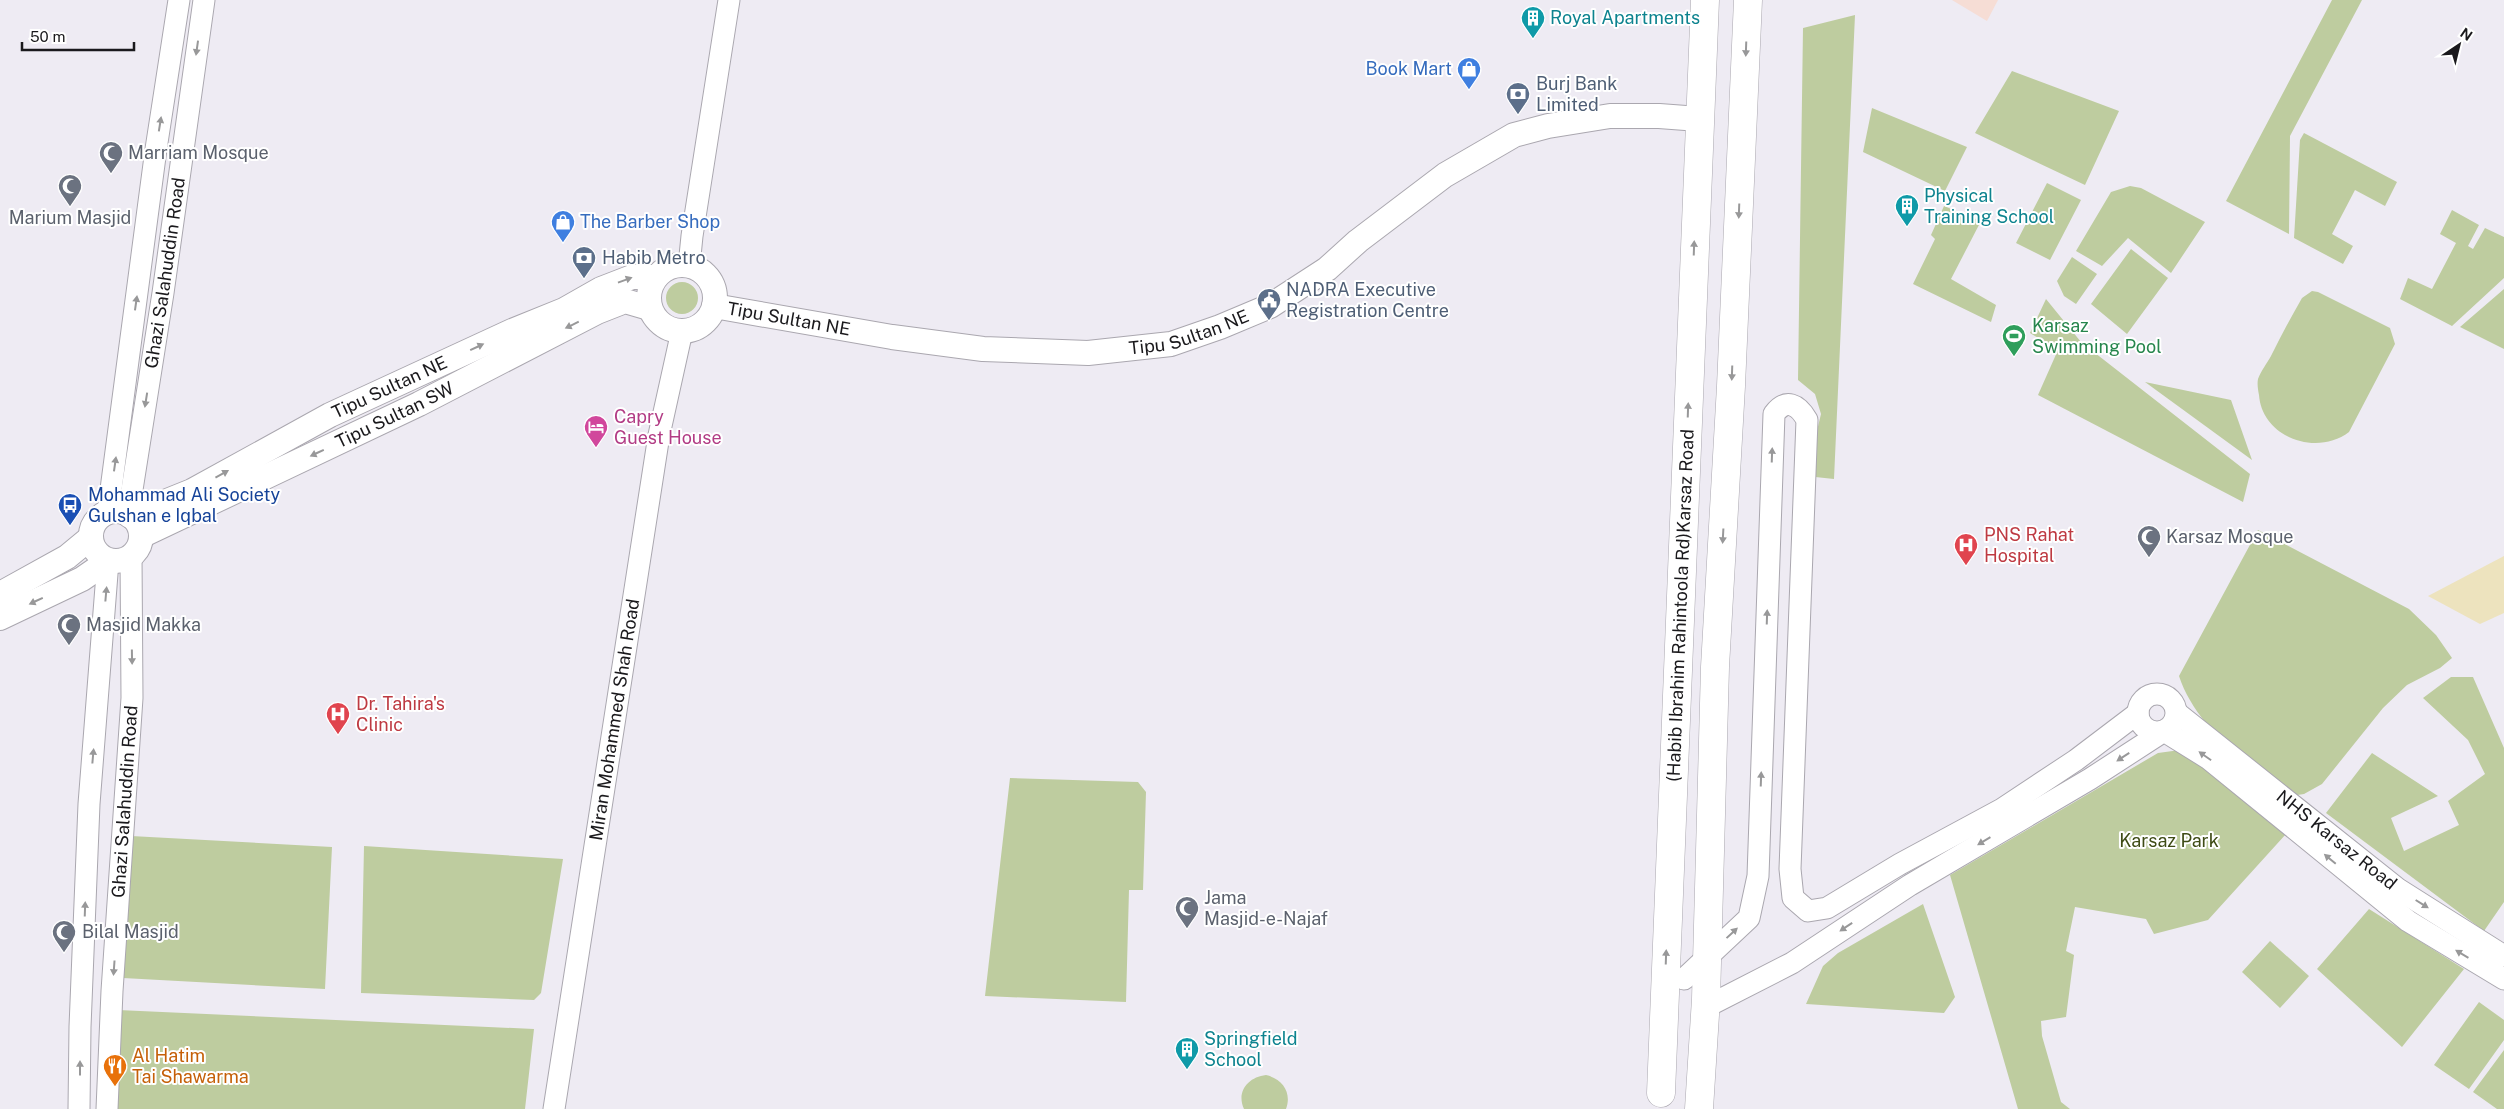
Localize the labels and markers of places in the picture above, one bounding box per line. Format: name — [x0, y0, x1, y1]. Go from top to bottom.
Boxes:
building icon: Royal Apartments — [1520, 5, 1546, 39]
place label: Royal Apartments — [1550, 7, 1700, 28]
shop icon: Book Mart — [1456, 56, 1482, 90]
place label: Book Mart — [1365, 58, 1452, 79]
place label: Burj Bank Limited — [1536, 73, 1617, 115]
bank icon: Burj Bank Limited — [1505, 81, 1531, 115]
mosque icon: Marriam Mosque — [98, 140, 124, 174]
place label: Marriam Mosque — [128, 142, 269, 163]
mosque icon: Marium Masjid — [57, 173, 83, 207]
place label: Physical Training School — [1924, 185, 2054, 227]
building icon: Physical Training School — [1894, 193, 1920, 227]
place label: Marium Masjid — [9, 207, 131, 228]
shop icon: The Barber Shop — [550, 209, 576, 243]
place label: The Barber Shop — [580, 211, 720, 232]
bank icon: Habib Metro — [571, 245, 597, 279]
place label: Habib Metro — [602, 247, 706, 268]
place label: NADRA Executive Registration Centre — [1286, 279, 1449, 321]
public building icon: NADRA Executive Registration Centre — [1256, 287, 1282, 321]
place label: Karsaz Swimming Pool — [2032, 315, 2162, 357]
sports icon: Karsaz Swimming Pool — [2001, 323, 2027, 357]
place label: Capry Guest House — [614, 406, 722, 448]
hotel icon: Capry Guest House — [583, 414, 609, 448]
place label: Mohammad Ali Society Gulshan e Iqbal — [88, 484, 281, 526]
bus stop icon: Mohammad Ali Society Gulshan e Iqbal — [57, 492, 83, 526]
place label: PNS Rahat Hospital — [1984, 524, 2074, 566]
mosque icon: Karsaz Mosque — [2136, 524, 2162, 558]
place label: Karsaz Mosque — [2166, 526, 2294, 547]
hospital icon: PNS Rahat Hospital — [1953, 532, 1979, 566]
mosque icon: Masjid Makka — [56, 612, 82, 646]
place label: Masjid Makka — [86, 614, 201, 635]
place label: Dr. Tahira's Clinic — [356, 693, 445, 735]
hospital icon: Dr. Tahira's Clinic — [325, 701, 351, 735]
place label: Jama Masjid-e-Najaf — [1204, 887, 1328, 929]
mosque icon: Jama Masjid-e-Najaf — [1174, 895, 1200, 929]
mosque icon: Bilal Masjid — [51, 919, 77, 953]
place label: Bilal Masjid — [82, 921, 179, 942]
place label: Springfield School — [1204, 1028, 1298, 1070]
building icon: Springfield School — [1174, 1036, 1200, 1070]
place label: Al Hatim Tai Shawarma — [132, 1045, 249, 1087]
restaurant icon: Al Hatim Tai Shawarma — [102, 1053, 128, 1087]

